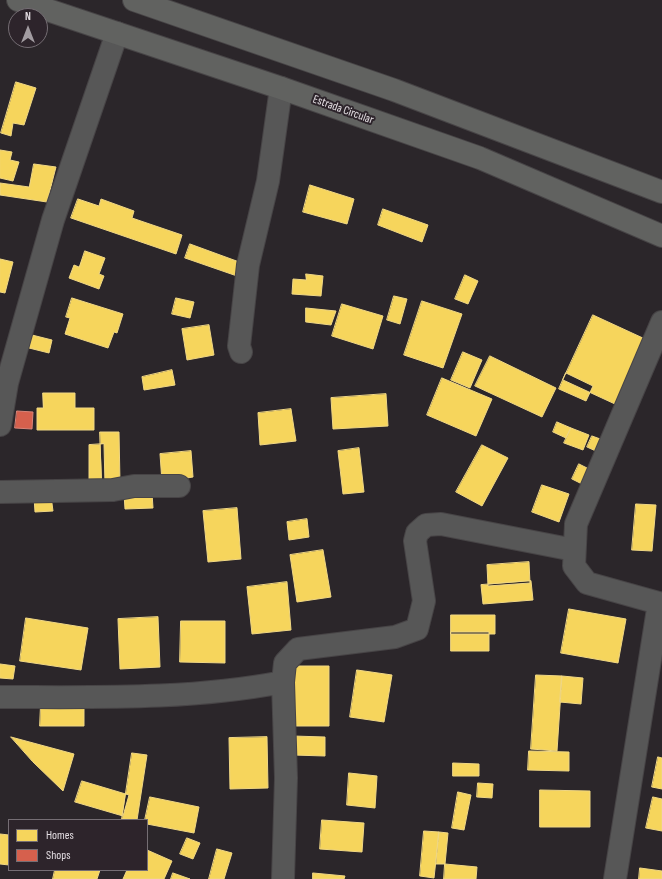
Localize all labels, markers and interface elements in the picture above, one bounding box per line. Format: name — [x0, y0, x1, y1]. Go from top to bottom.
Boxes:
north arrow — [8, 8, 48, 48]
text: N — [25, 10, 31, 23]
street label: Estrada Circular — [311, 92, 375, 128]
legend — [8, 819, 148, 871]
text: Homes — [46, 828, 74, 843]
text: Shops — [46, 848, 71, 863]

